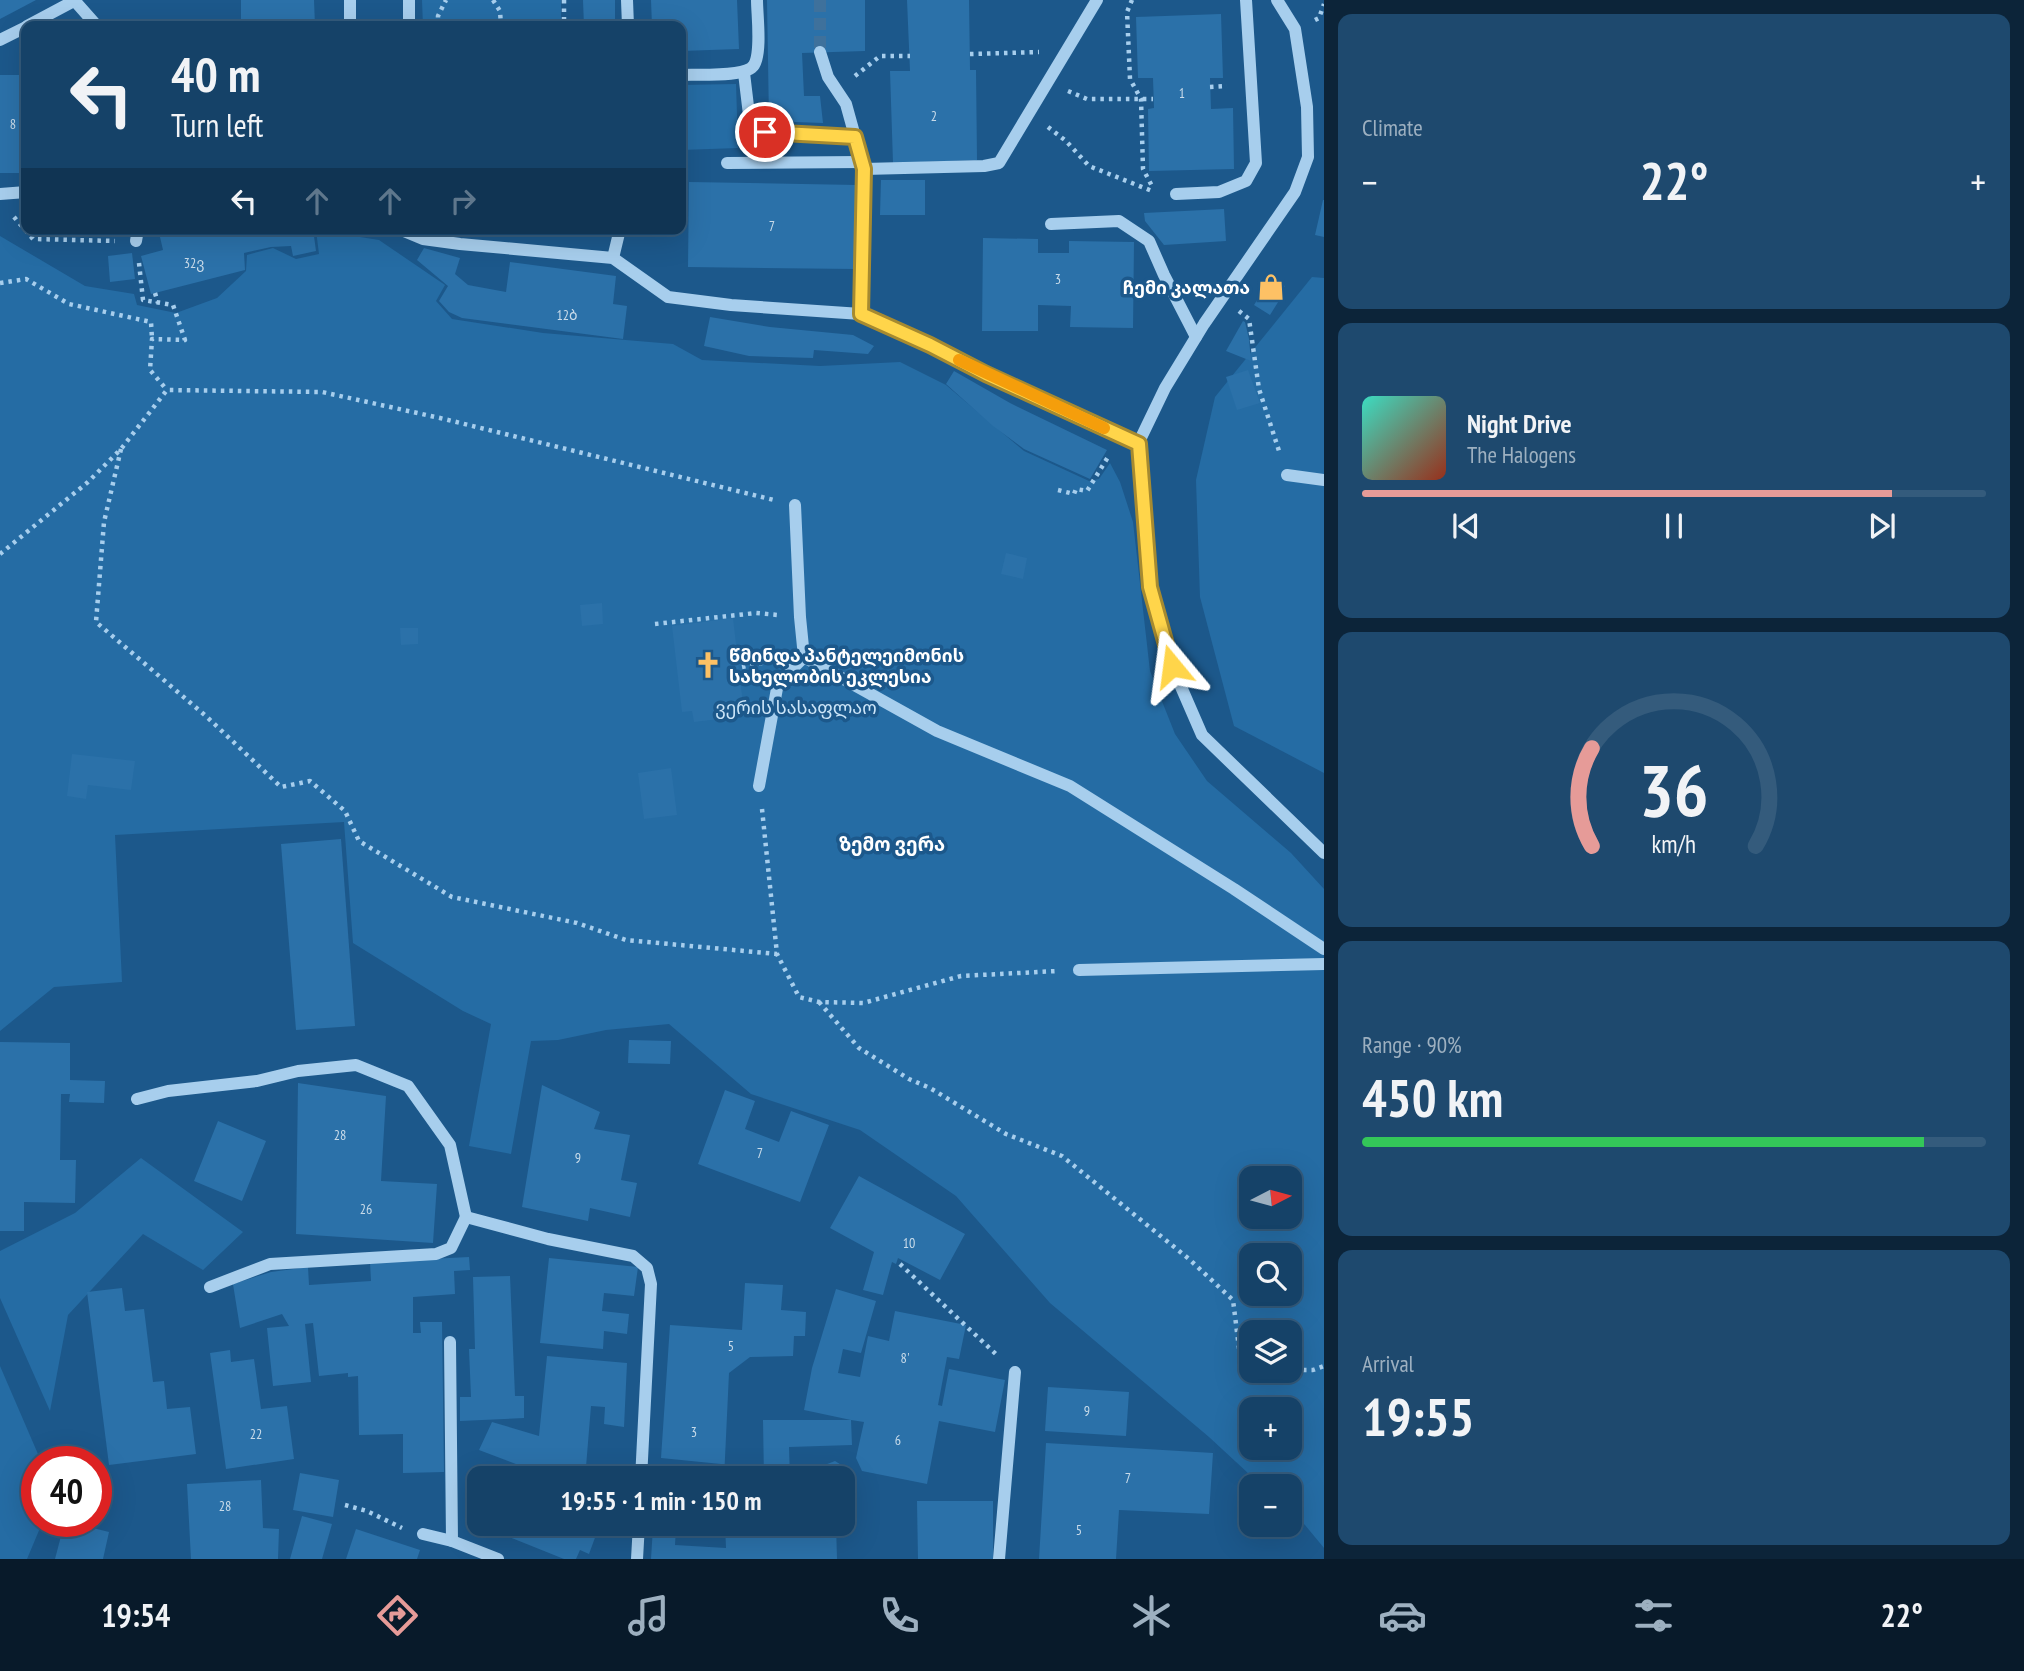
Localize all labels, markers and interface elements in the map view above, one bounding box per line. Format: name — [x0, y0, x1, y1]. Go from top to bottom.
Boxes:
text: 40 m — [171, 42, 260, 106]
icon: left — [56, 49, 147, 140]
house number: 1 — [1179, 84, 1185, 102]
pin — [735, 102, 795, 162]
text: Turn left — [171, 104, 263, 146]
house number: 2 — [931, 107, 937, 125]
icon: arrive — [746, 113, 784, 151]
text: Climate — [1362, 113, 1423, 142]
house number: 8 — [10, 115, 16, 133]
text: 22° — [1640, 147, 1708, 214]
text: − — [1362, 157, 1378, 206]
text: + — [1970, 157, 1986, 206]
icon: left — [225, 182, 263, 220]
icon: ahead — [298, 182, 336, 220]
icon: ahead — [371, 182, 409, 220]
icon: right — [444, 182, 482, 220]
house number: 7 — [769, 217, 775, 235]
house number: 32ვ — [184, 254, 204, 272]
house number: 3 — [1055, 270, 1061, 288]
shop icon: ჩემი კალათა — [1256, 272, 1286, 302]
place label: ჩემი კალათა — [1123, 276, 1250, 299]
house number: 12ბ — [556, 306, 578, 324]
text: Night Drive — [1467, 407, 1572, 440]
text: The Halogens — [1467, 440, 1576, 469]
icon: previous — [1447, 507, 1485, 545]
icon: pause — [1655, 507, 1693, 545]
icon: next — [1863, 507, 1901, 545]
position arrow — [1135, 629, 1209, 703]
place label: წმინდა პანტელეიმონის სახელობის ეკლესია — [729, 644, 964, 688]
church icon: წმინდა პანტელეიმონის სახელობის ეკლესია — [693, 650, 723, 680]
park label: ვერის სასაფლაო — [715, 696, 877, 719]
text: 36 — [1639, 742, 1709, 836]
text: km/h — [1652, 827, 1696, 859]
district label: ზემო ვერა — [839, 832, 945, 856]
text: Range · 90% — [1362, 1030, 1462, 1059]
text: 450 km — [1362, 1064, 1503, 1131]
house number: 28 — [334, 1126, 346, 1144]
house number: 7 — [757, 1144, 763, 1162]
house number: 9 — [575, 1149, 581, 1167]
north arrow — [1239, 1166, 1302, 1228]
map controls — [1239, 1166, 1302, 1537]
house number: 26 — [360, 1200, 372, 1218]
house number: 10 — [903, 1234, 915, 1252]
button: search — [1239, 1243, 1302, 1306]
button: layers — [1239, 1320, 1302, 1383]
house number: 5 — [728, 1337, 734, 1355]
house number: 8' — [901, 1349, 909, 1367]
text: Arrival — [1362, 1349, 1414, 1378]
text: 19:55 — [1362, 1383, 1474, 1450]
button: + — [1239, 1397, 1302, 1460]
house number: 9 — [1084, 1402, 1090, 1420]
house number: 3 — [691, 1423, 697, 1441]
house number: 22 — [250, 1425, 262, 1443]
house number: 6 — [895, 1431, 901, 1449]
speed limit sign: 40 — [21, 1446, 112, 1537]
house number: 7 — [1125, 1469, 1131, 1487]
button: − — [1239, 1474, 1302, 1537]
text: 19:55 · 1 min · 150 m — [561, 1484, 761, 1517]
house number: 28 — [219, 1497, 231, 1515]
house number: 5 — [1076, 1521, 1082, 1539]
icon: directions — [373, 1591, 422, 1640]
icon: music — [624, 1591, 673, 1640]
icon: phone — [875, 1591, 924, 1640]
icon: climate — [1127, 1591, 1176, 1640]
icon: car — [1378, 1591, 1427, 1640]
icon: filters — [1629, 1591, 1678, 1640]
text: 19:54 — [101, 1594, 170, 1636]
text: 22° — [1881, 1594, 1923, 1636]

